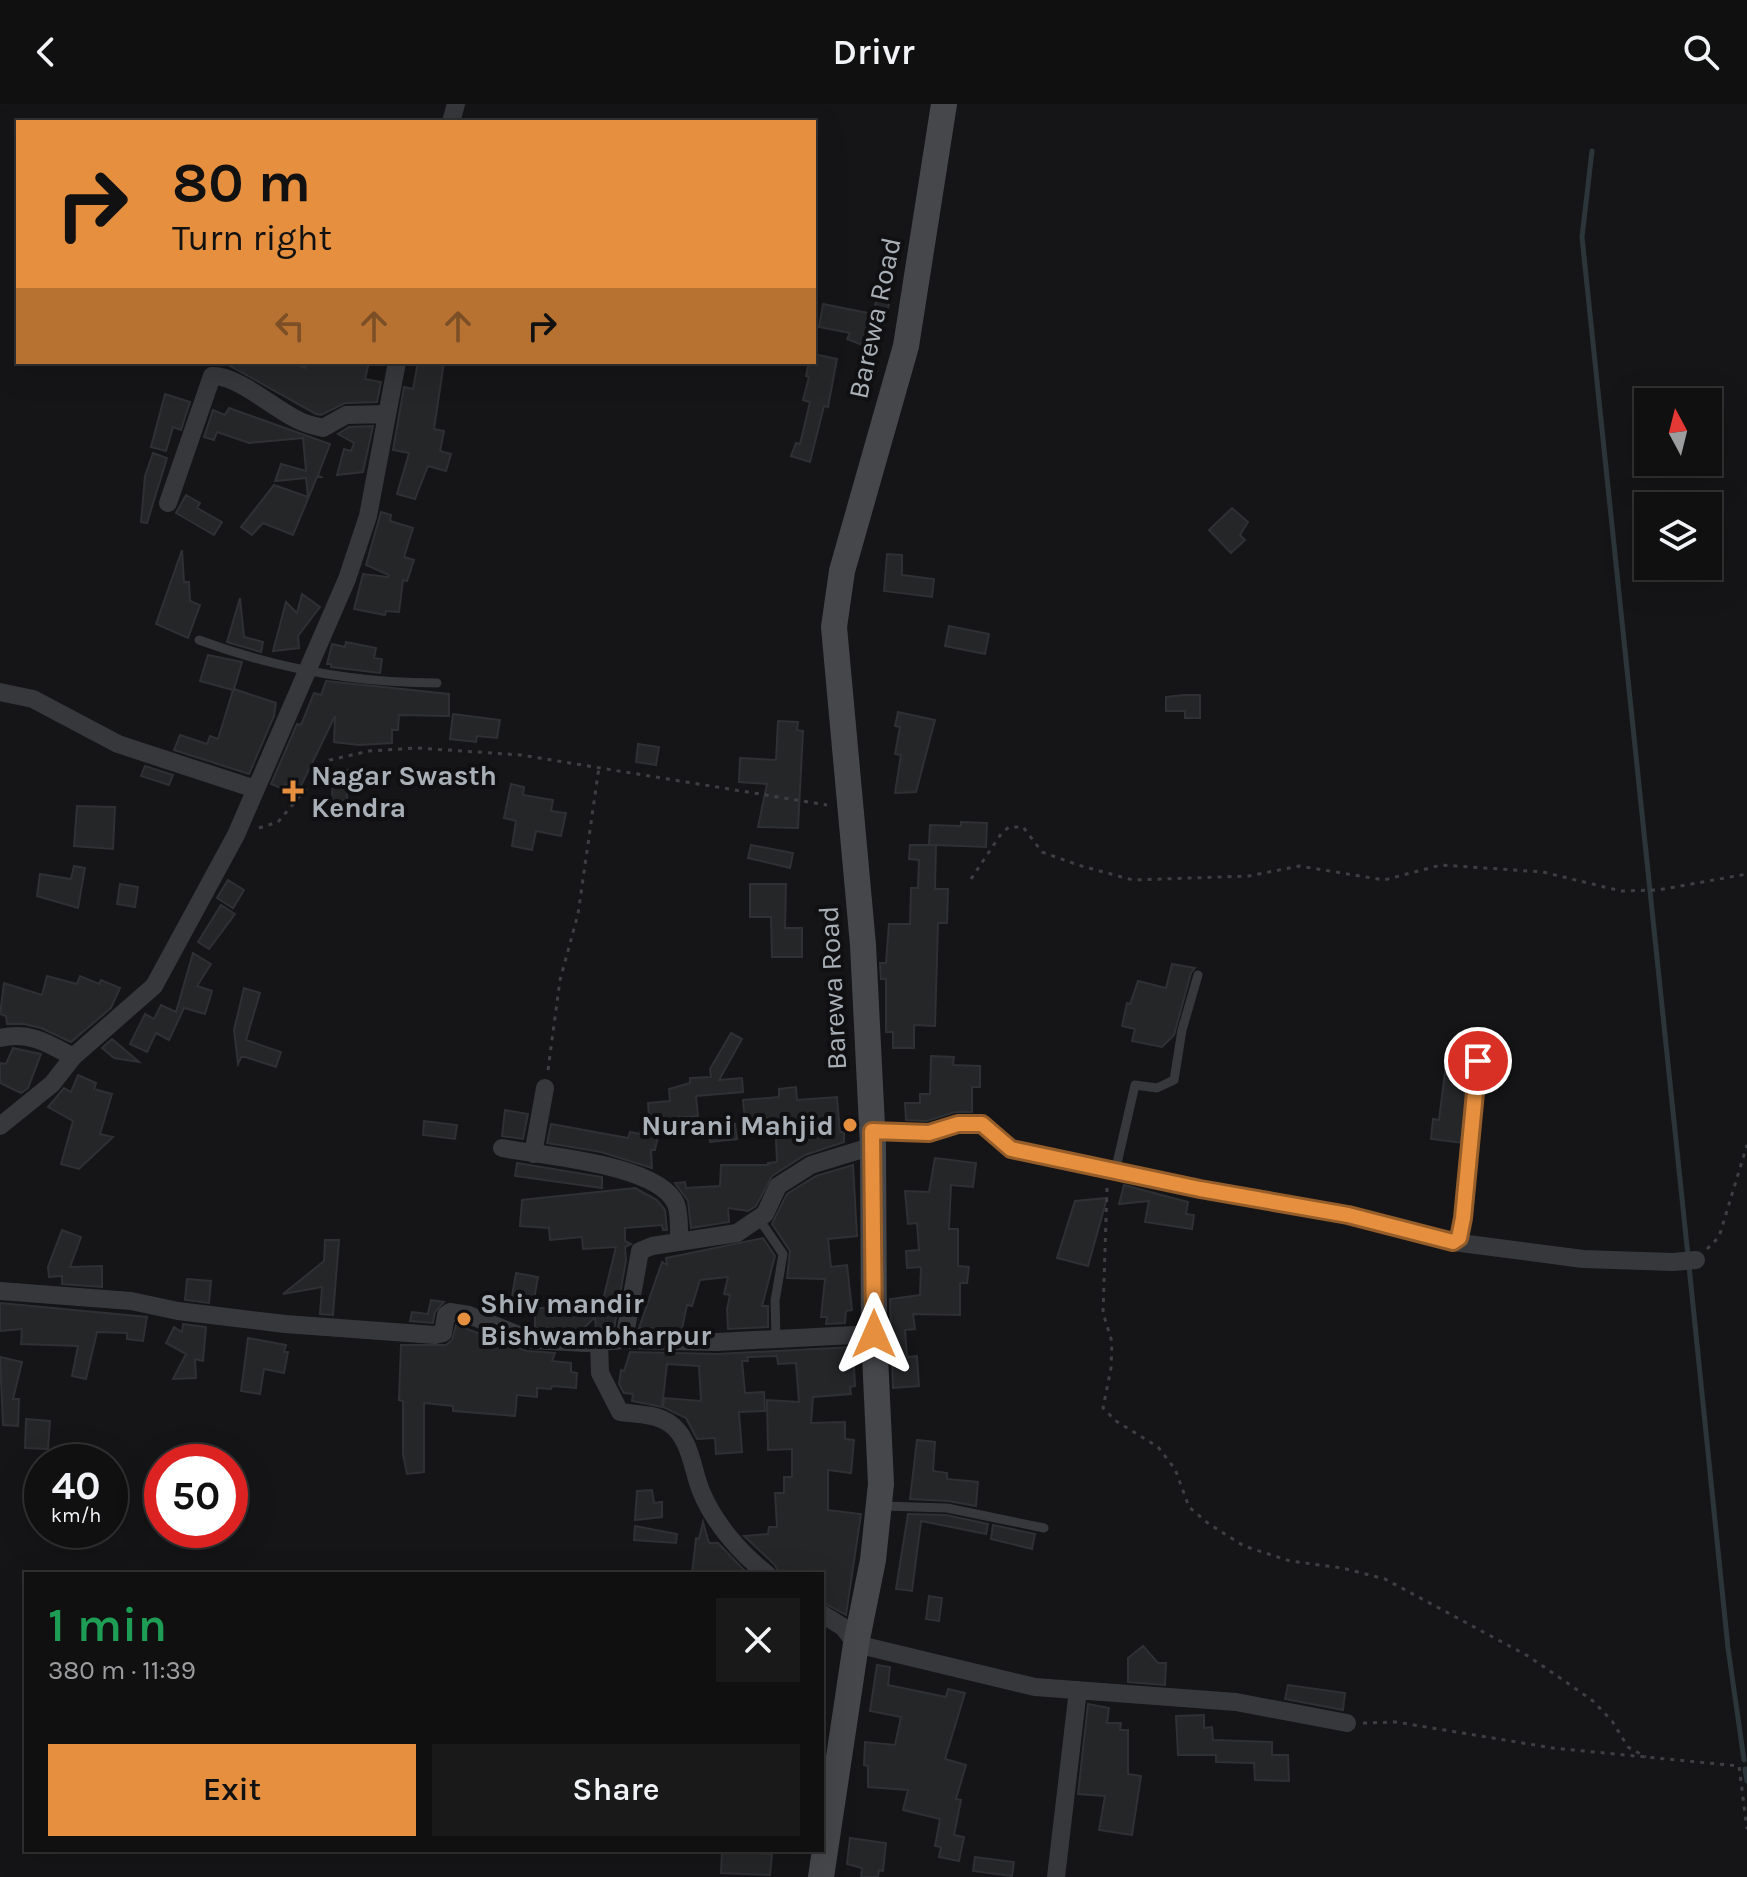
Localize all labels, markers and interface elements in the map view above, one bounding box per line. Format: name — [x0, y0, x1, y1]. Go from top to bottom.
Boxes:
icon: back — [24, 30, 68, 74]
icon: search — [1679, 30, 1723, 74]
text: Drivr — [832, 31, 915, 73]
text: 80 m — [172, 150, 311, 215]
icon: right — [40, 152, 144, 256]
text: Turn right — [172, 217, 332, 259]
street label: Barewa Road — [841, 234, 908, 402]
icon: left — [268, 304, 312, 348]
icon: ahead — [352, 304, 396, 348]
icon: ahead — [436, 304, 480, 348]
icon: right — [520, 304, 564, 348]
north arrow — [1634, 388, 1722, 476]
map controls — [1634, 388, 1722, 580]
button: layers — [1634, 492, 1722, 580]
place label: Nagar Swasth Kendra — [311, 759, 497, 824]
marker: Nagar Swasth Kendra — [282, 780, 304, 802]
street label: Barewa Road — [812, 905, 853, 1071]
pin — [1444, 1027, 1512, 1095]
icon: arrive — [1456, 1039, 1500, 1083]
place label: Nurani Mahjid — [641, 1109, 834, 1142]
marker: Nurani Mahjid — [841, 1116, 859, 1134]
place label: Shiv mandir Bishwambharpur — [480, 1287, 711, 1352]
position arrow — [832, 1292, 916, 1376]
marker: Shiv mandir Bishwambharpur — [455, 1310, 473, 1328]
speed limit sign: 50 — [144, 1444, 248, 1548]
text: 40 — [51, 1462, 101, 1509]
text: km/h — [51, 1504, 101, 1527]
text: 1 min — [48, 1597, 167, 1653]
button: close — [716, 1598, 800, 1682]
text: 380 m · 11:39 — [48, 1655, 196, 1686]
button: Exit — [48, 1744, 416, 1836]
button: Share — [432, 1744, 800, 1836]

